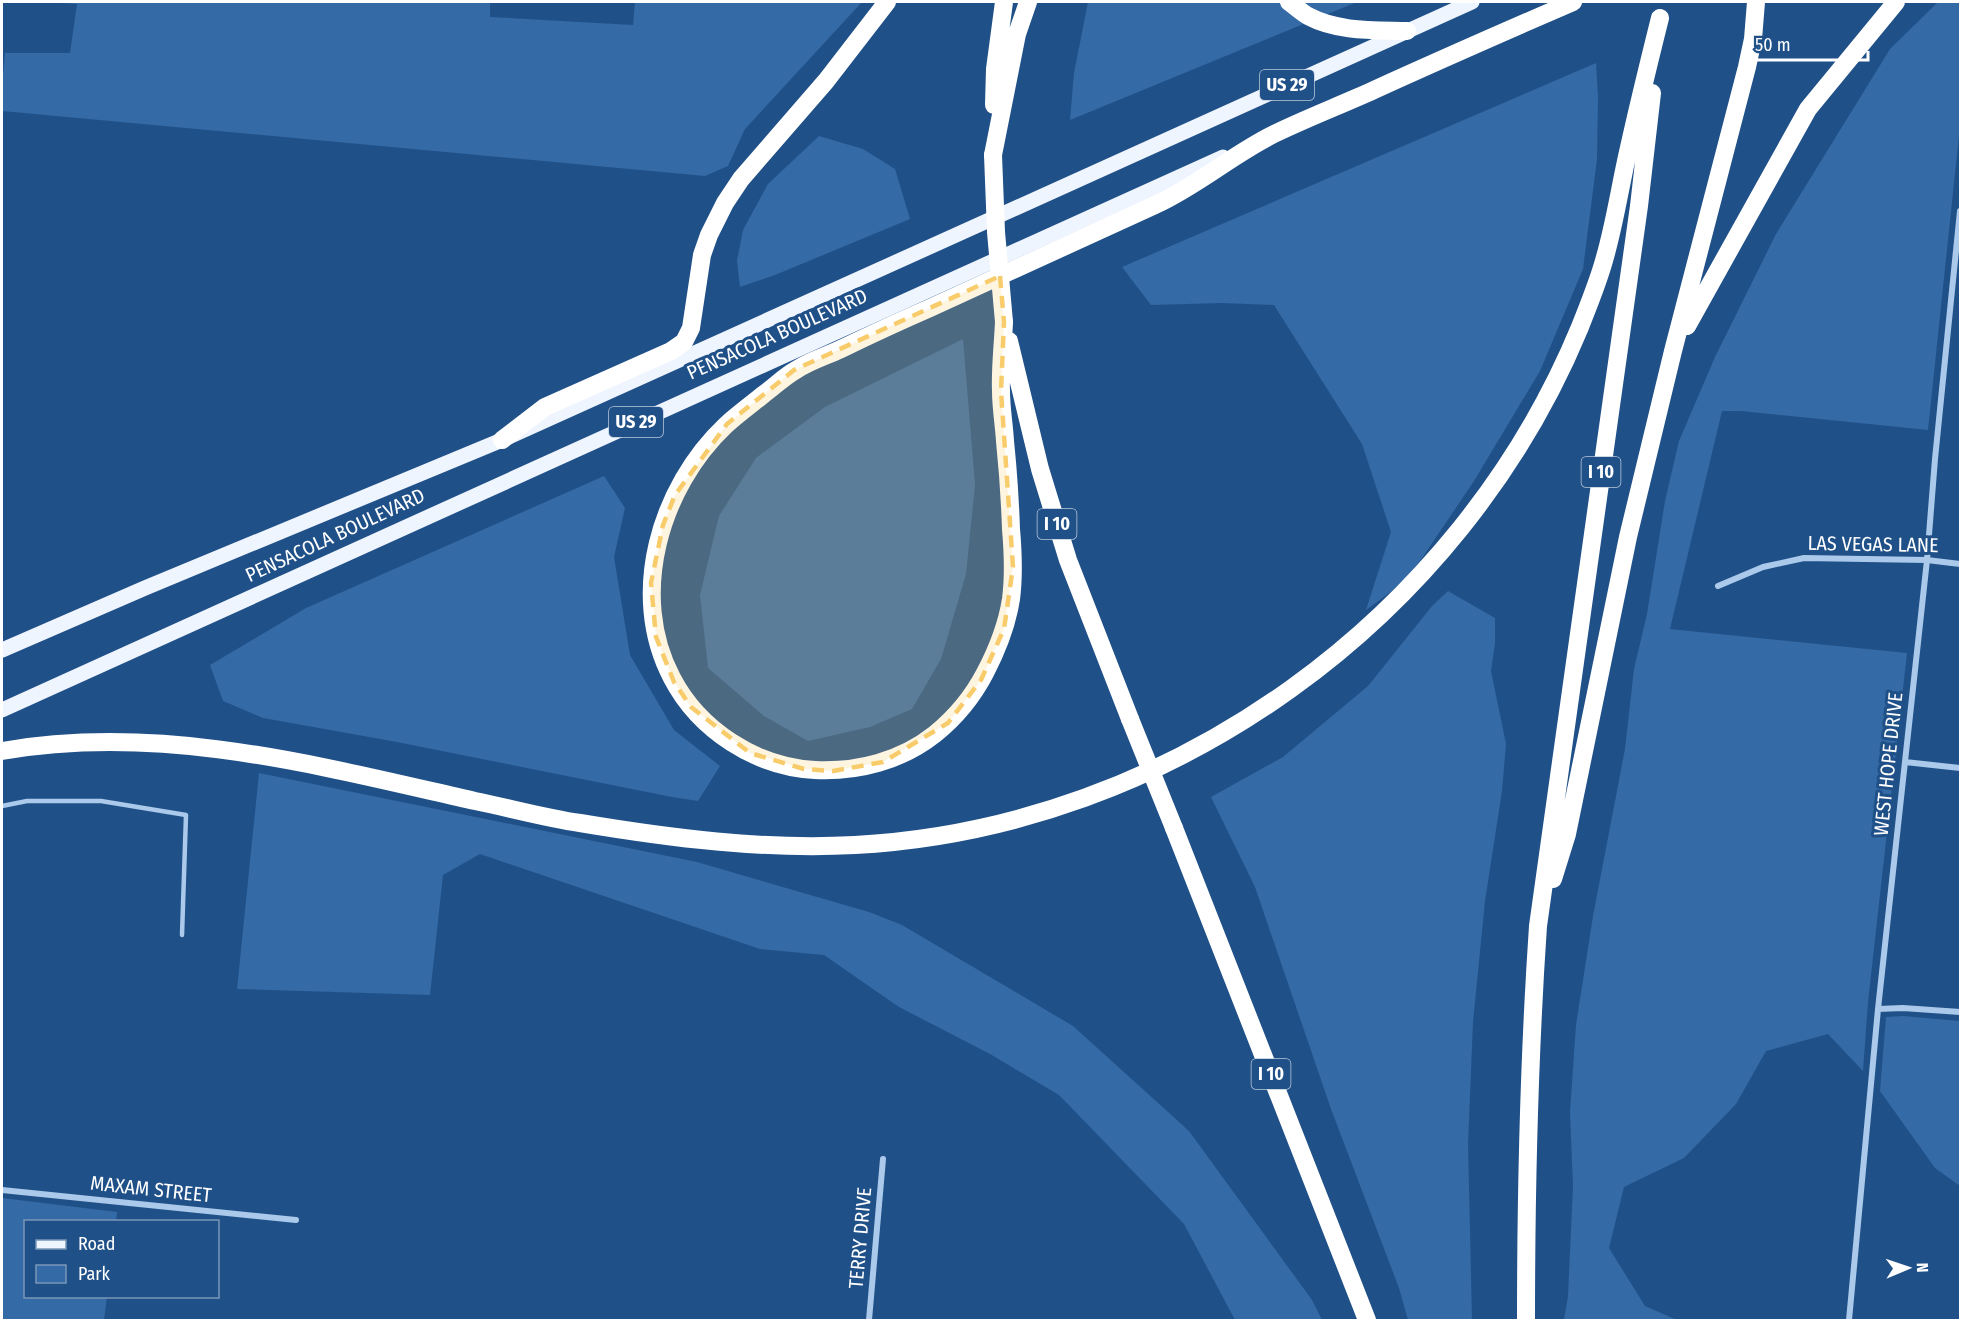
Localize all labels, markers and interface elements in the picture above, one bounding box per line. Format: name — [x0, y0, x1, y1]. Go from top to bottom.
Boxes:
scale bar — [1746, 24, 1868, 62]
text: 50 m — [1755, 34, 1791, 56]
road number: US 29 — [1260, 70, 1314, 100]
street label: PENSACOLA BOULEVARD — [683, 283, 871, 385]
road number: US 29 — [609, 407, 663, 437]
road number: I 10 — [1582, 457, 1620, 487]
street label: PENSACOLA BOULEVARD — [242, 483, 428, 587]
road number: I 10 — [1038, 509, 1076, 539]
street label: LAS VEGAS LANE — [1807, 531, 1939, 557]
street label: WEST HOPE DRIVE — [1869, 691, 1907, 837]
road number: I 10 — [1252, 1059, 1290, 1089]
street label: MAXAM STREET — [89, 1171, 213, 1207]
street label: TERRY DRIVE — [844, 1186, 876, 1290]
legend — [24, 1220, 219, 1298]
text: Road — [78, 1233, 115, 1255]
north arrow — [1878, 1238, 1938, 1298]
text: N — [1913, 1262, 1932, 1273]
text: Park — [78, 1263, 111, 1285]

